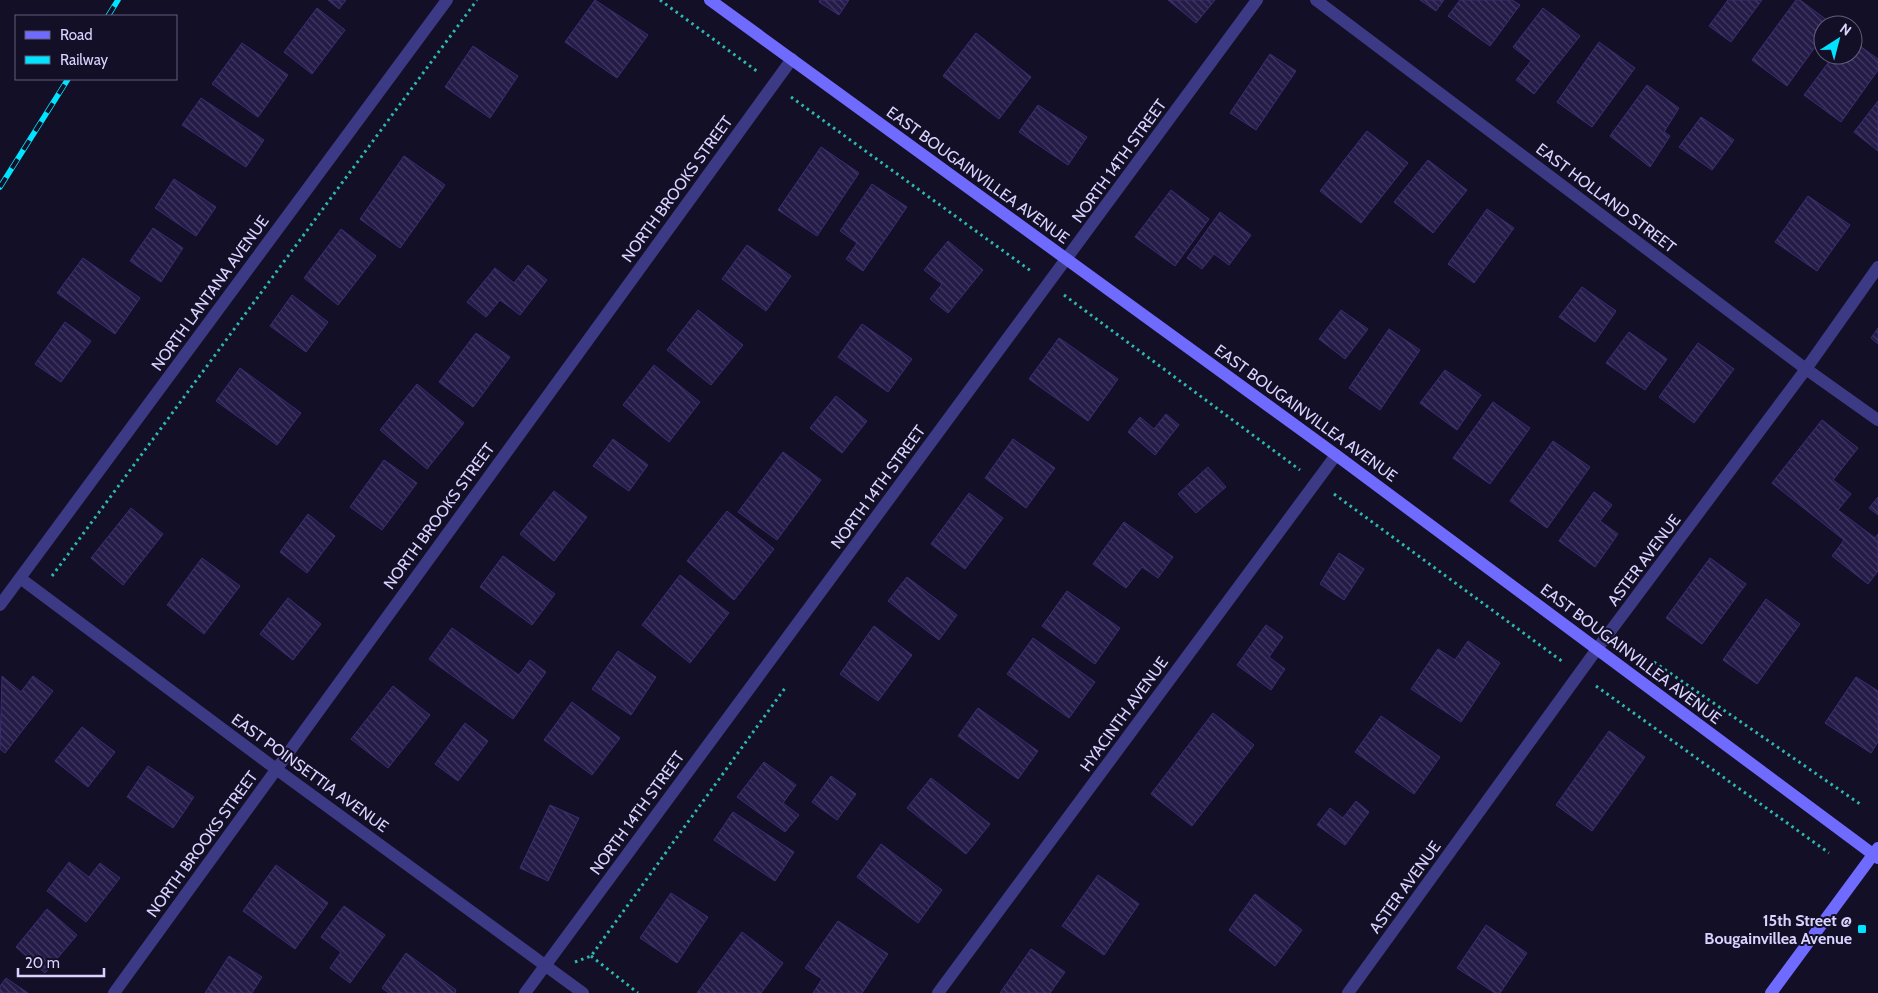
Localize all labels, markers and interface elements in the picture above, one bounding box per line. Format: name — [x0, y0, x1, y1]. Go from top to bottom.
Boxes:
legend — [15, 15, 178, 80]
north arrow — [1813, 15, 1863, 65]
text: N — [1836, 19, 1855, 40]
text: Road — [60, 26, 93, 44]
text: Railway — [60, 51, 109, 69]
street label: NORTH 14TH STREET — [1068, 95, 1170, 226]
street label: EAST BOUGAINVILLEA AVENUE — [883, 102, 1073, 248]
street label: NORTH BROOKS STREET — [618, 112, 737, 266]
street label: EAST HOLLAND STREET — [1532, 139, 1680, 257]
street label: NORTH LANTANA AVENUE — [147, 212, 273, 374]
street label: EAST BOUGAINVILLEA AVENUE — [1211, 340, 1401, 486]
street label: NORTH 14TH STREET — [827, 421, 929, 552]
street label: NORTH BROOKS STREET — [380, 439, 499, 593]
street label: ASTER AVENUE — [1604, 511, 1685, 609]
street label: EAST BOUGAINVILLEA AVENUE — [1537, 580, 1725, 728]
street label: HYACINTH AVENUE — [1076, 653, 1172, 775]
street label: EAST POINSETTIA AVENUE — [228, 710, 392, 836]
street label: NORTH 14TH STREET — [586, 747, 688, 878]
street label: NORTH BROOKS STREET — [143, 767, 262, 921]
street label: ASTER AVENUE — [1365, 837, 1445, 937]
place label: 15th Street @ Bougainvillea Avenue — [1704, 911, 1852, 948]
marker: 15th Street @ Bougainvillea Avenue — [1856, 923, 1868, 935]
scale bar — [18, 946, 104, 978]
text: 20 m — [25, 954, 60, 972]

